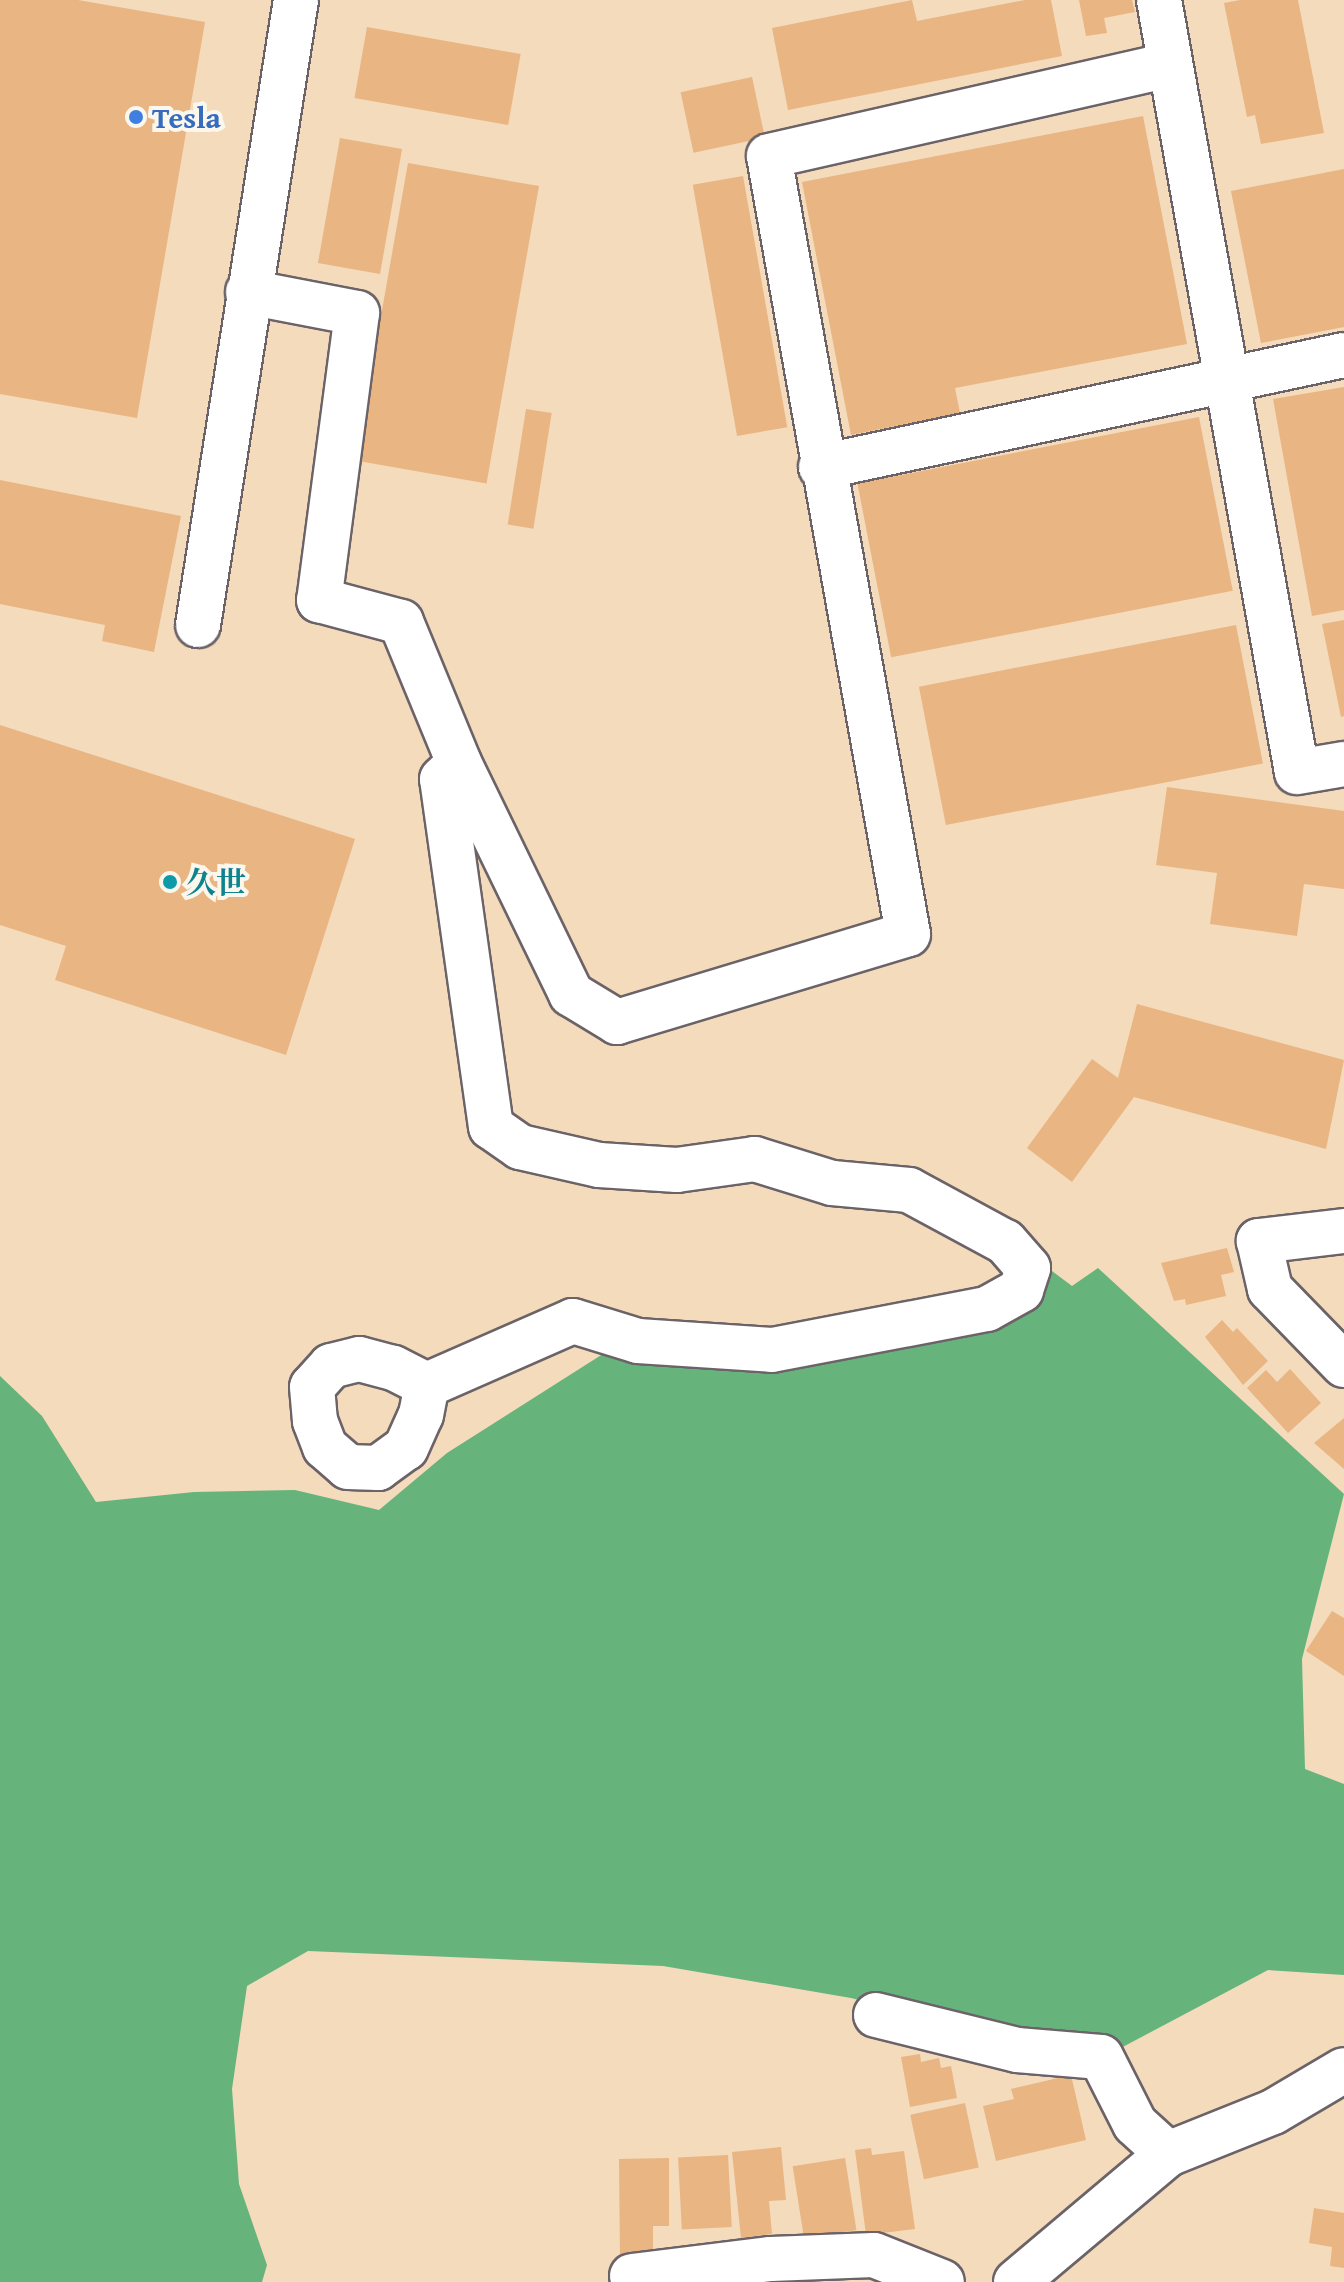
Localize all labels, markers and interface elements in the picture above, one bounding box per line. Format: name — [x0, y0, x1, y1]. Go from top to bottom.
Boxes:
place label: Tesla — [152, 99, 221, 135]
marker: Tesla — [127, 108, 145, 126]
place label: 久世 — [186, 864, 246, 900]
marker: 久世 — [161, 873, 179, 891]

